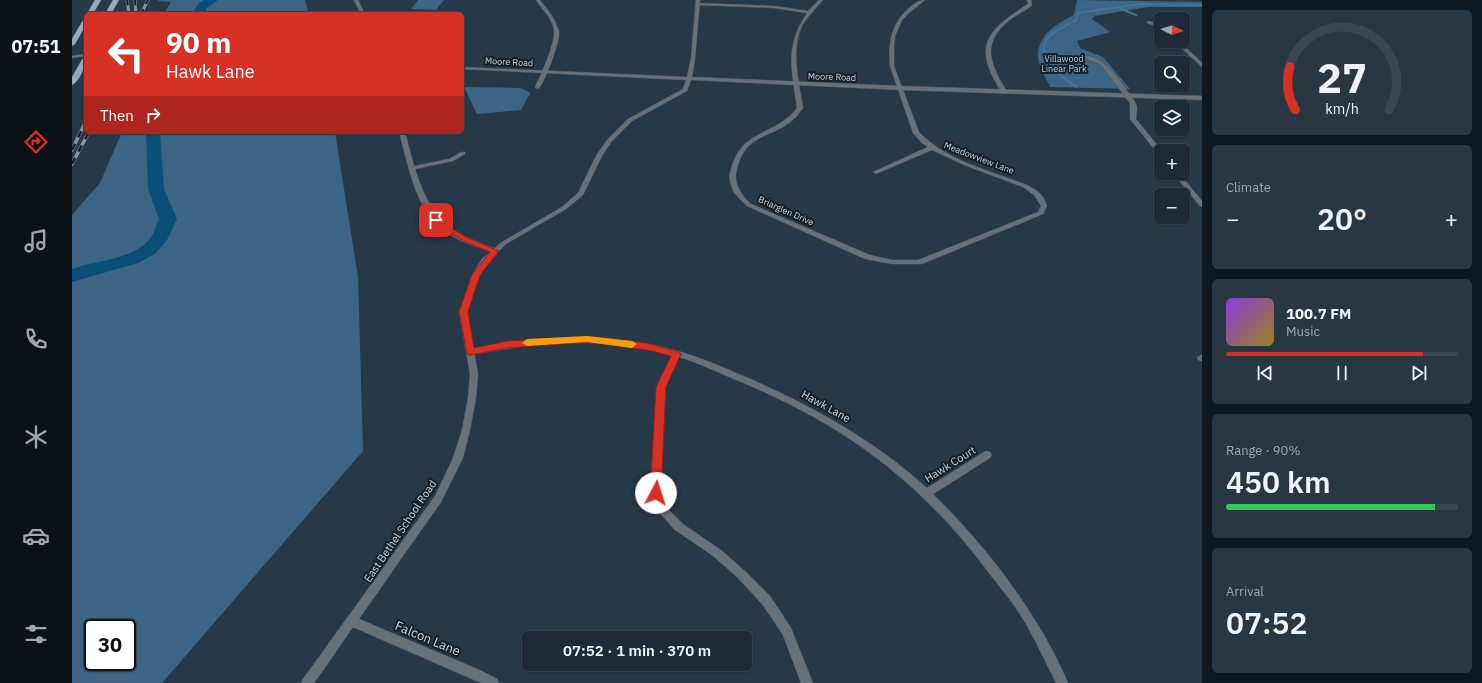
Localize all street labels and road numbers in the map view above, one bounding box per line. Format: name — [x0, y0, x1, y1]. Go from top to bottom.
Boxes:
street label: Moore Road — [485, 55, 533, 68]
street label: Moore Road — [808, 70, 856, 83]
street label: Meadowview Lane — [943, 139, 1016, 176]
street label: Briarglen Drive — [757, 193, 816, 228]
street label: Hawk Lane — [799, 387, 853, 425]
street label: Hawk Court — [922, 443, 978, 485]
street label: East Bethel School Road — [361, 477, 439, 585]
street label: Falcon Lane — [393, 617, 463, 660]

